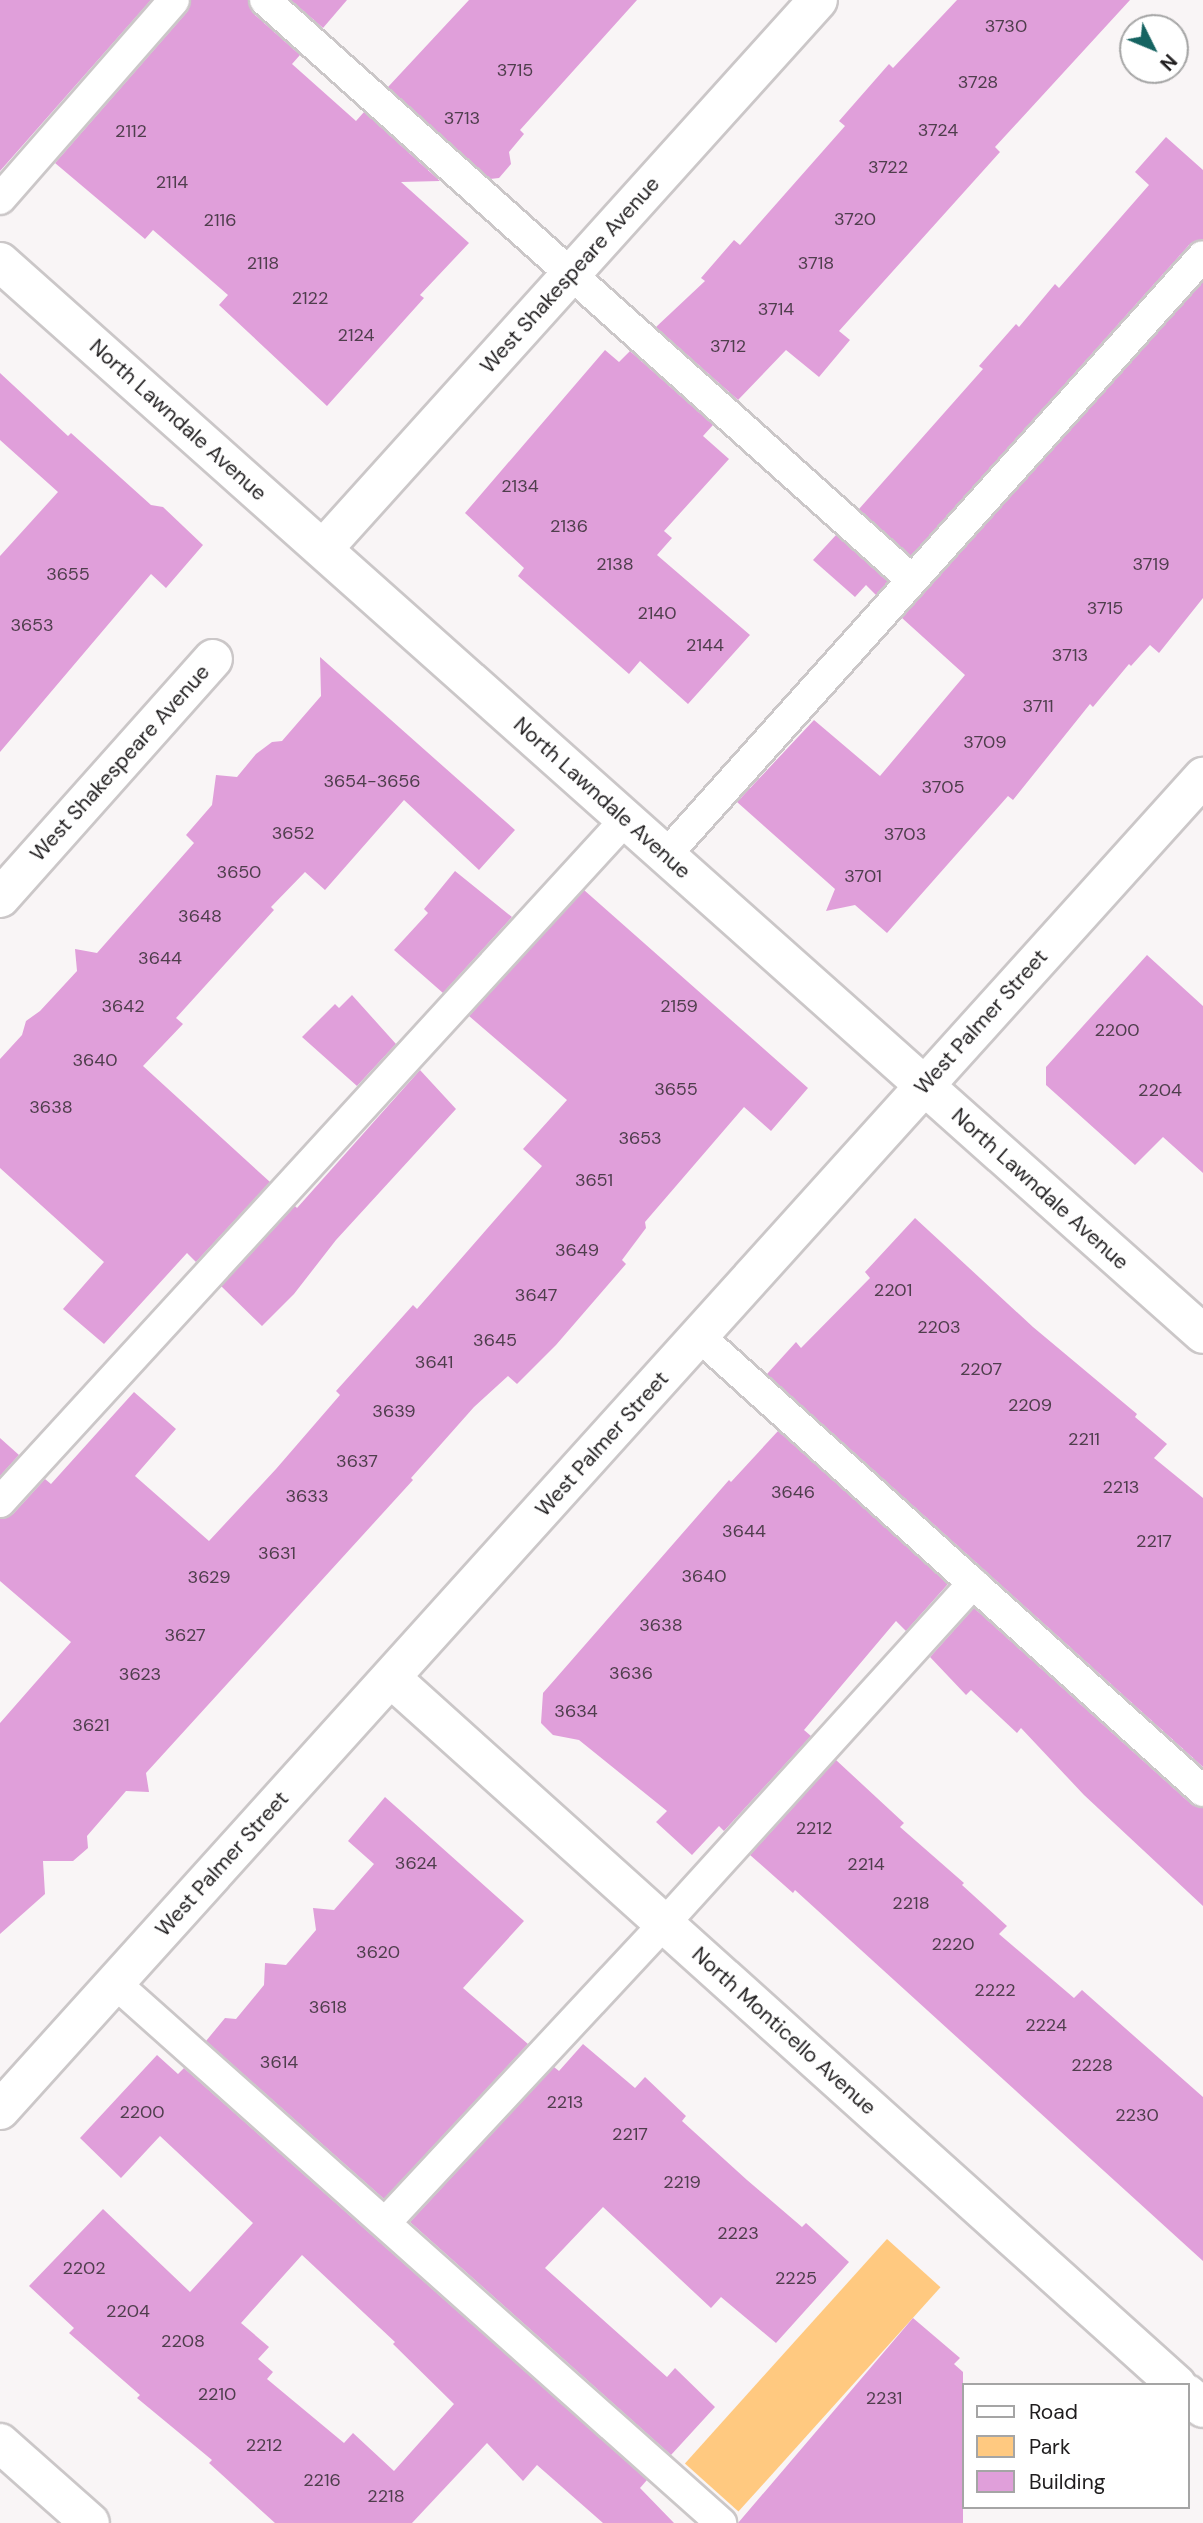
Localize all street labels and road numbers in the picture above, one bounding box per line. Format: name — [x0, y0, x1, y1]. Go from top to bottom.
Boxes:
street label: West Shakespeare Avenue — [475, 172, 665, 378]
street label: North Lawndale Avenue — [84, 334, 272, 506]
street label: West Shakespeare Avenue — [25, 660, 215, 866]
street label: North Lawndale Avenue — [508, 712, 696, 884]
street label: West Palmer Street — [909, 944, 1053, 1100]
street label: North Lawndale Avenue — [946, 1103, 1134, 1275]
street label: West Palmer Street — [530, 1366, 674, 1522]
street label: West Palmer Street — [150, 1786, 294, 1942]
street label: North Monticello Avenue — [687, 1942, 881, 2120]

